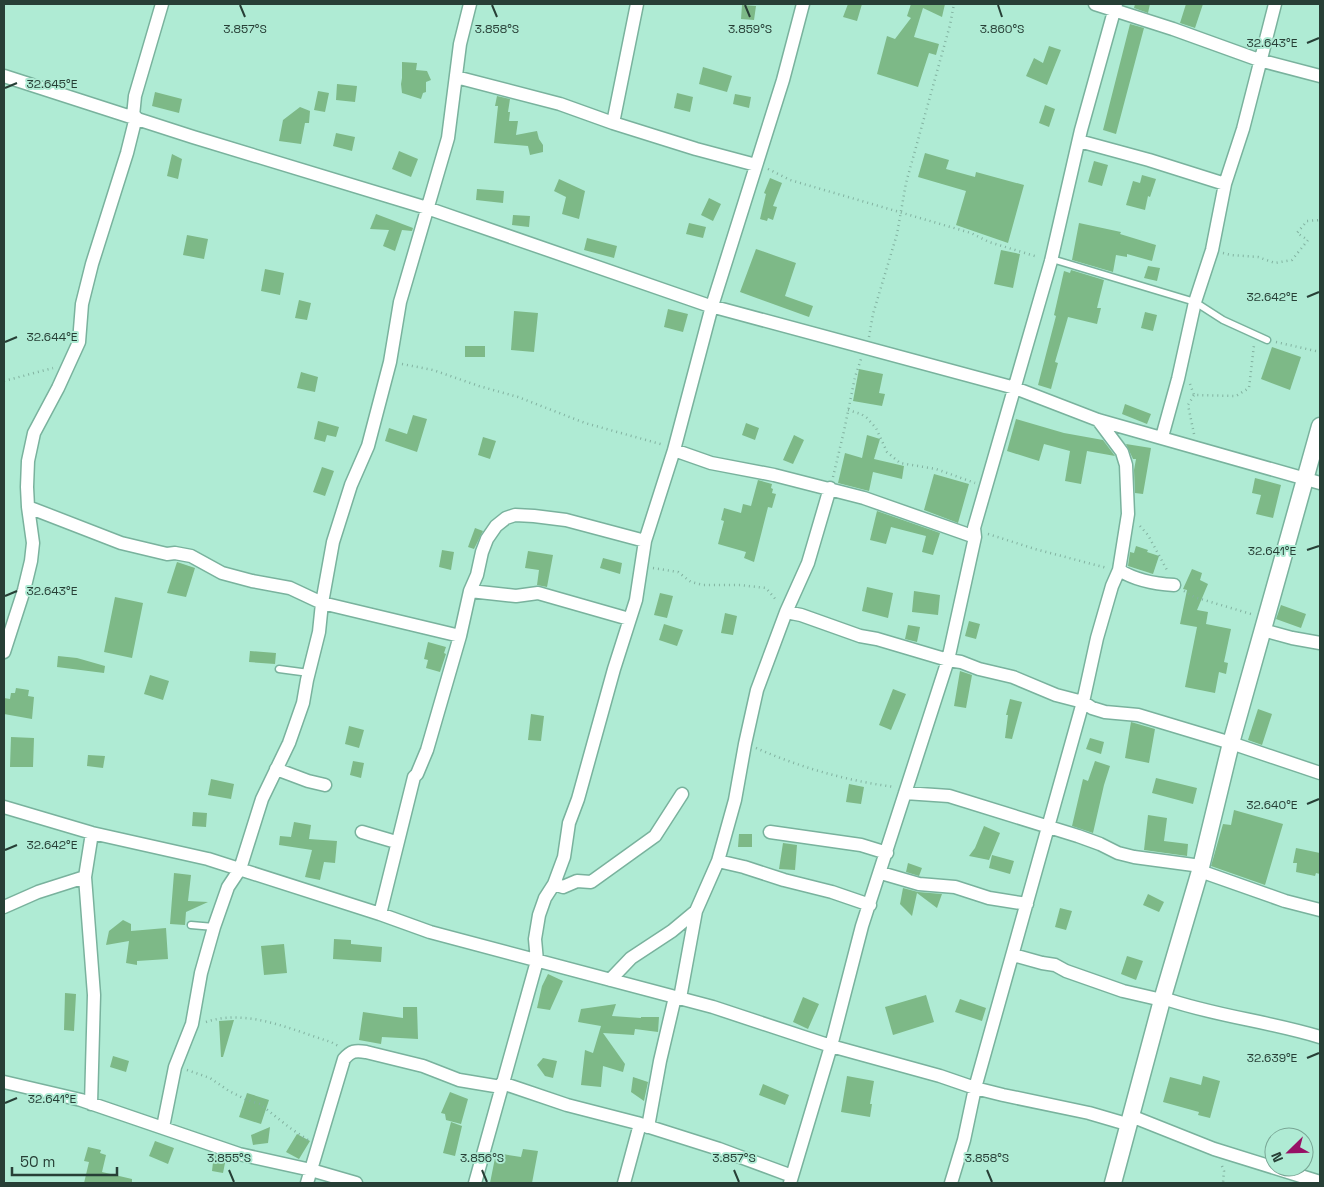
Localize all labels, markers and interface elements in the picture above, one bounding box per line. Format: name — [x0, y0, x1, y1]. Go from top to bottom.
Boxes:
text: 3.857°S — [223, 21, 267, 37]
text: 3.858°S — [475, 21, 519, 37]
text: 3.859°S — [728, 21, 772, 37]
text: 3.860°S — [980, 21, 1024, 37]
text: 32.643°E — [1247, 35, 1298, 51]
text: 32.645°E — [27, 76, 78, 92]
text: 32.642°E — [1247, 289, 1298, 305]
text: 32.644°E — [26, 329, 78, 345]
text: 32.641°E — [1248, 543, 1296, 559]
text: 32.643°E — [27, 583, 78, 599]
text: 32.640°E — [1246, 797, 1298, 813]
text: 32.642°E — [27, 837, 78, 853]
text: 32.639°E — [1247, 1050, 1298, 1066]
text: 32.641°E — [28, 1091, 76, 1107]
north arrow — [1264, 1127, 1314, 1177]
scale bar — [12, 1144, 118, 1176]
text: N — [1267, 1149, 1287, 1165]
text: 3.855°S — [207, 1150, 251, 1166]
text: 3.856°S — [460, 1150, 504, 1166]
text: 3.857°S — [712, 1150, 756, 1166]
text: 3.858°S — [965, 1150, 1009, 1166]
text: 50 m — [20, 1152, 55, 1171]

